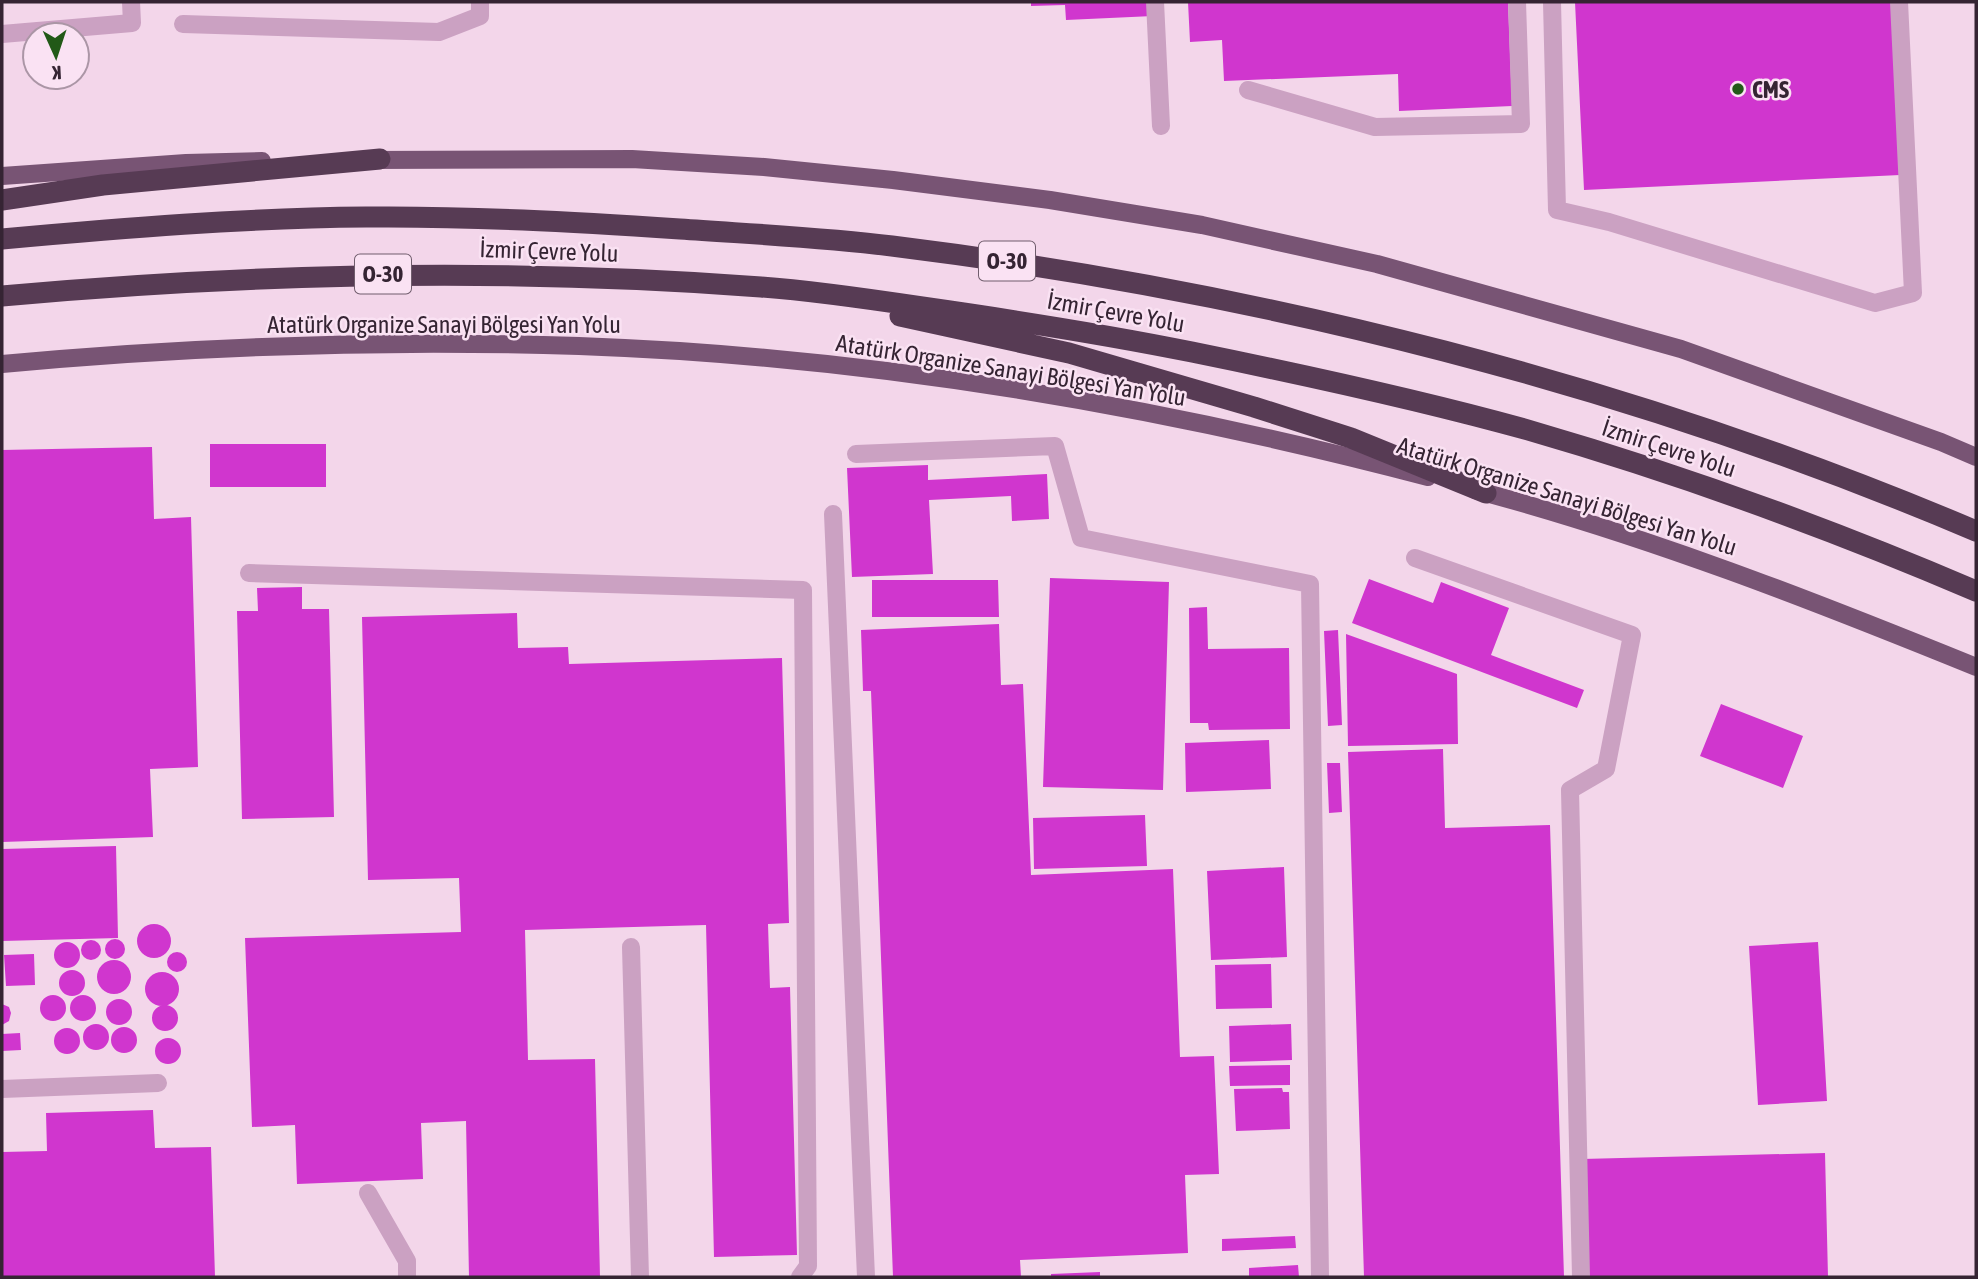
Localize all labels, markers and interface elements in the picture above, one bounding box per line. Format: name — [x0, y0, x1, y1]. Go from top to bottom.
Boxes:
north arrow — [21, 21, 91, 91]
text: K — [51, 62, 62, 84]
place label: CMS — [1752, 76, 1789, 103]
marker: CMS — [1730, 81, 1746, 97]
street label: İzmir Çevre Yolu — [479, 235, 619, 267]
road number: O-30 — [979, 242, 1035, 280]
road number: O-30 — [355, 255, 411, 294]
street label: İzmir Çevre Yolu — [1045, 287, 1187, 337]
street label: Atatürk Organize Sanayi Bölgesi Yan Yolu — [267, 311, 621, 338]
street label: Atatürk Organize Sanayi Bölgesi Yan Yolu — [834, 329, 1188, 411]
street label: İzmir Çevre Yolu — [1599, 414, 1739, 482]
street label: Atatürk Organize Sanayi Bölgesi Yan Yolu — [1394, 431, 1740, 561]

